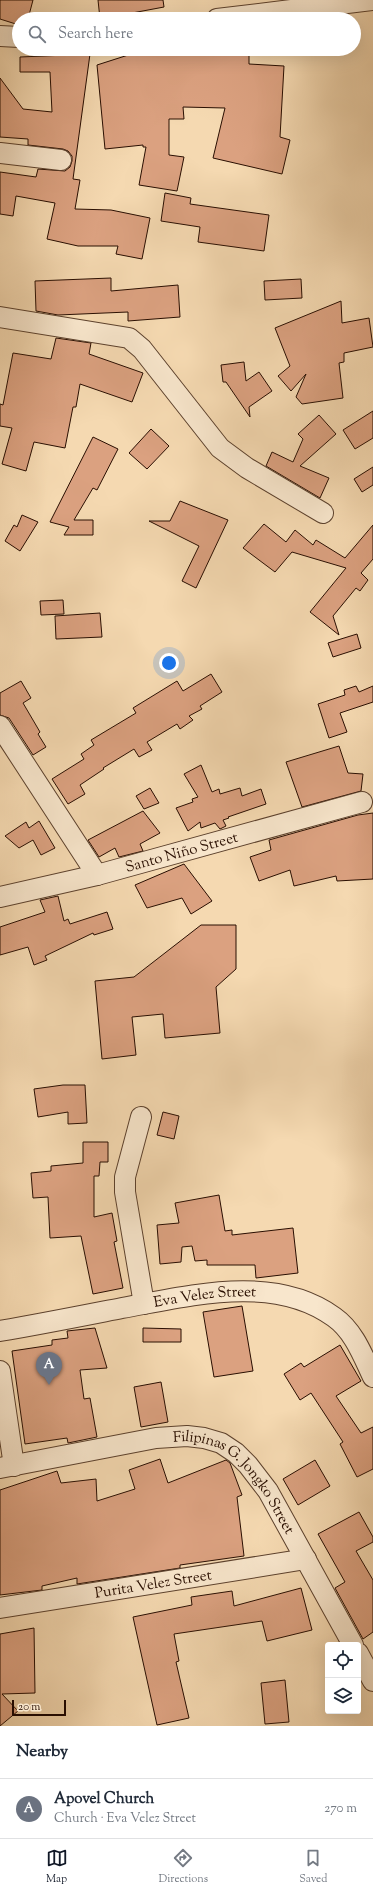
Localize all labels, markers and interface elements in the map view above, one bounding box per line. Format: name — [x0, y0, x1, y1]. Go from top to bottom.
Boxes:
search box — [12, 12, 361, 56]
icon: search — [26, 23, 48, 45]
text: Search here — [58, 24, 133, 45]
your location — [159, 653, 179, 673]
street label: Santo Niño Street — [123, 828, 241, 879]
street label: Eva Velez Street — [152, 1282, 257, 1314]
pin: A — [36, 1352, 62, 1385]
street label: Filipinas G. Jongko Street — [172, 1427, 299, 1538]
street label: Purita Velez Street — [93, 1565, 213, 1605]
map controls — [325, 1642, 361, 1714]
button: locate — [325, 1642, 361, 1678]
button: layers — [325, 1678, 361, 1714]
scale bar — [12, 1698, 66, 1717]
text: 20 m — [18, 1699, 40, 1715]
text: Nearby — [16, 1740, 68, 1764]
text: Apovel Church — [54, 1789, 154, 1810]
text: A — [24, 1800, 34, 1818]
text: 270 m — [324, 1800, 357, 1818]
text: Church · Eva Velez Street — [54, 1810, 196, 1828]
tab: Map — [46, 1847, 68, 1887]
tab: Directions — [159, 1847, 208, 1887]
tab: Saved — [299, 1847, 327, 1887]

